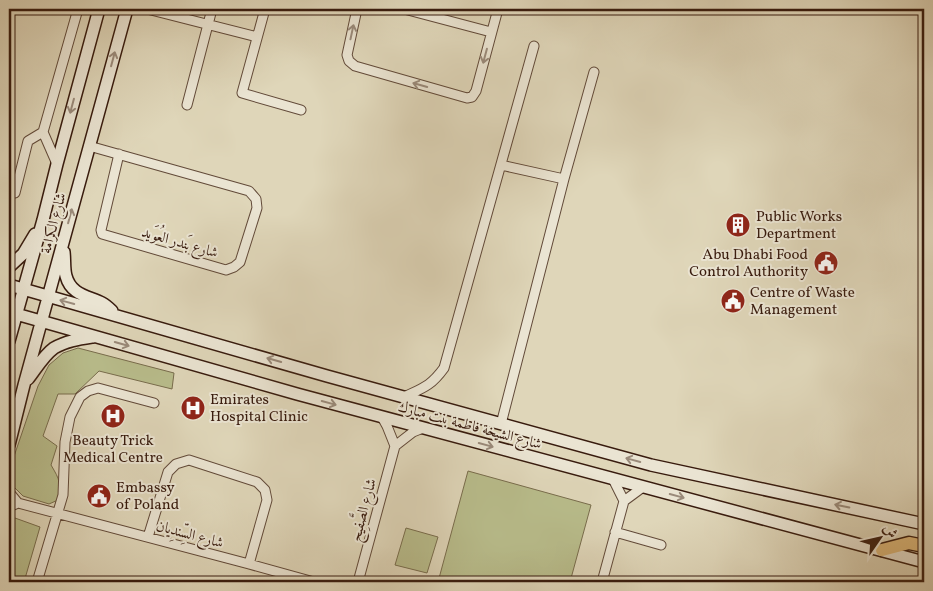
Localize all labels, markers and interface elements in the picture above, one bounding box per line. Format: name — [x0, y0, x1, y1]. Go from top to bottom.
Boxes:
one-way arrow — [348, 24, 357, 40]
one-way arrow — [480, 47, 489, 63]
one-way arrow — [109, 52, 118, 68]
one-way arrow — [413, 79, 429, 89]
one-way arrow — [67, 98, 76, 114]
street label: شارع الكرامة — [36, 191, 74, 256]
place label: Public Works Department — [756, 207, 842, 245]
one-way arrow — [66, 209, 76, 225]
building icon: Public Works Department — [725, 212, 751, 238]
street label: شارع بَندر العُوَيد — [139, 219, 221, 265]
place label: Abu Dhabi Food Control Authority — [689, 245, 808, 283]
public building icon: Abu Dhabi Food Control Authority — [813, 250, 839, 276]
place label: Centre of Waste Management — [750, 283, 855, 321]
public building icon: Centre of Waste Management — [720, 288, 746, 314]
one-way arrow — [59, 297, 75, 306]
one-way arrow — [114, 340, 130, 350]
one-way arrow — [266, 355, 282, 365]
place label: Emirates Hospital Clinic — [210, 390, 308, 428]
hospital icon: Emirates Hospital Clinic — [180, 395, 206, 421]
street label: شارع الشيخة فاطمة بنت مبارك — [395, 397, 544, 457]
one-way arrow — [321, 399, 337, 408]
hospital icon: Beauty Trick Medical Centre — [100, 403, 126, 429]
place label: Beauty Trick Medical Centre — [63, 431, 163, 469]
one-way arrow — [478, 441, 494, 450]
one-way arrow — [625, 454, 641, 464]
street label: شارع الصَّفِيح — [342, 475, 385, 545]
place label: Embassy of Poland — [116, 478, 179, 516]
public building icon: Embassy of Poland — [86, 483, 112, 509]
one-way arrow — [668, 492, 684, 502]
one-way arrow — [835, 501, 851, 510]
street label: شارع السِّندِيان — [153, 514, 226, 555]
north arrow — [856, 514, 906, 564]
text: ش — [878, 520, 901, 543]

